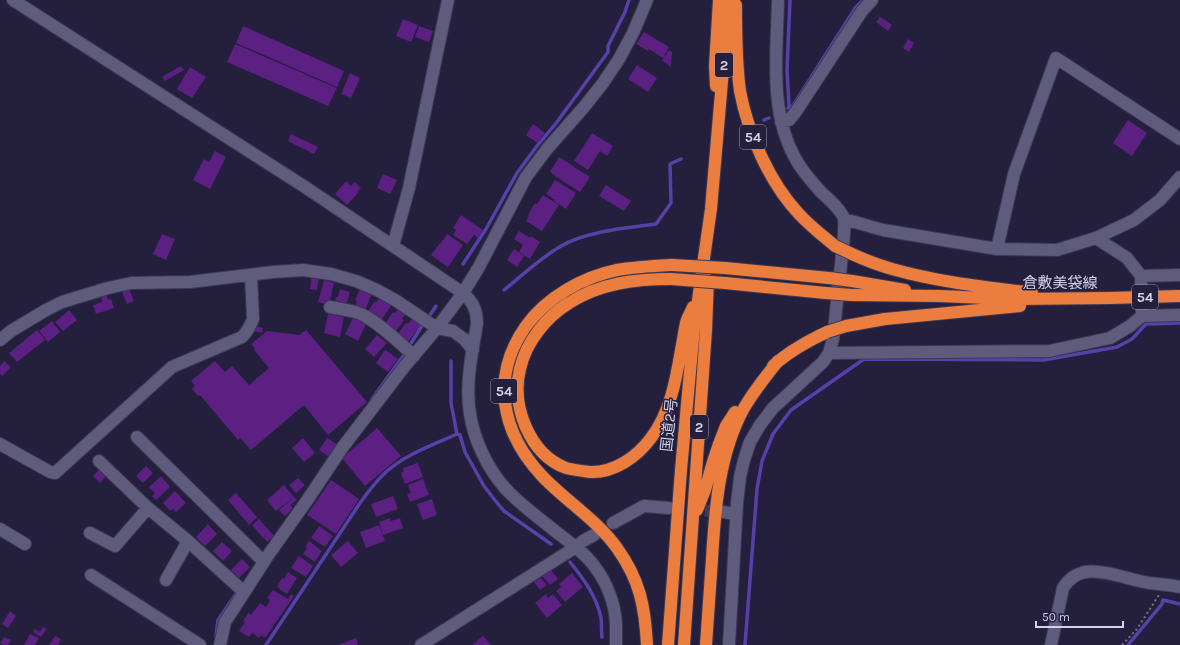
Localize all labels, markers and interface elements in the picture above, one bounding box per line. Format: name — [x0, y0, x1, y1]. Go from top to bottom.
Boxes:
road number: 2 — [715, 53, 733, 77]
road number: 54 — [740, 125, 766, 149]
street label: 倉敷美袋線 — [1022, 274, 1098, 292]
road number: 54 — [1132, 285, 1158, 309]
road number: 54 — [491, 379, 517, 403]
street label: 国道2号 — [657, 397, 681, 453]
road number: 2 — [690, 415, 708, 439]
scale bar — [1036, 603, 1123, 629]
text: 50 m — [1042, 610, 1070, 624]

